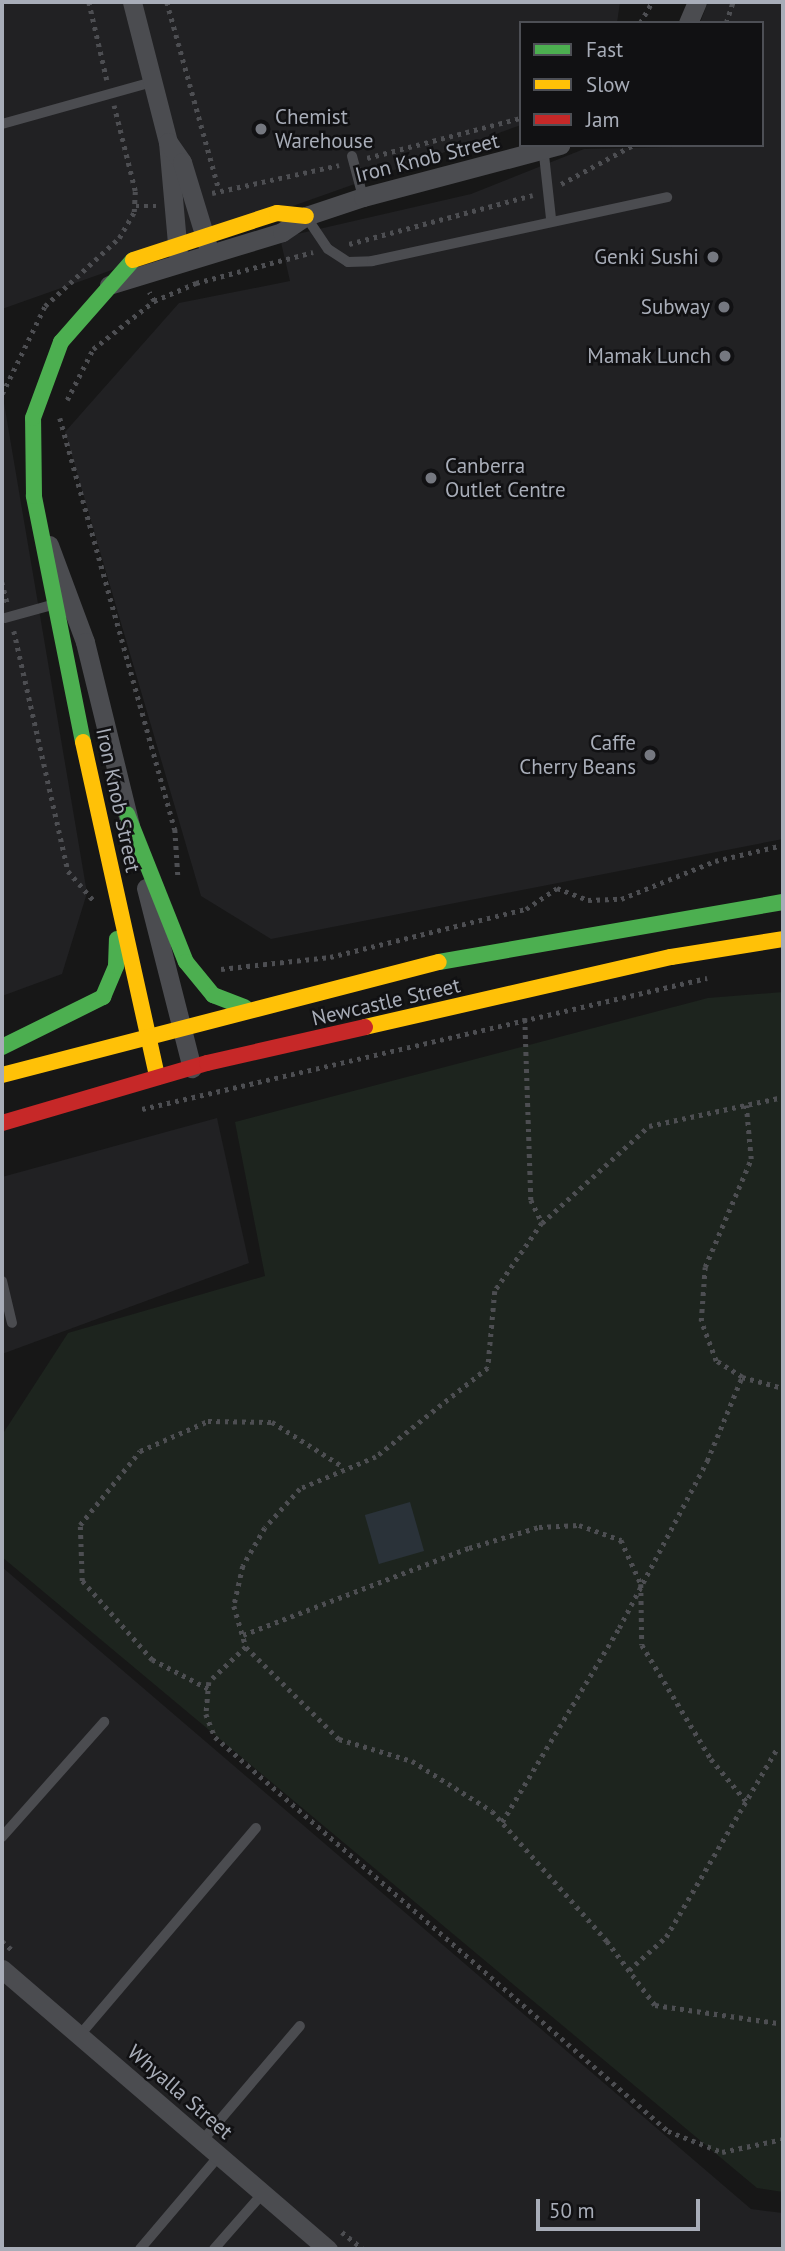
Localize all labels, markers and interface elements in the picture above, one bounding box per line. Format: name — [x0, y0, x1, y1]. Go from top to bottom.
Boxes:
legend — [519, 21, 764, 147]
text: Fast — [586, 36, 623, 63]
text: Slow — [586, 71, 630, 98]
place label: Chemist Warehouse — [275, 104, 373, 154]
text: Jam — [586, 106, 620, 133]
marker: Chemist Warehouse — [253, 121, 269, 137]
street label: Iron Knob Street — [353, 128, 501, 188]
place label: Genki Sushi — [594, 244, 699, 270]
marker: Genki Sushi — [705, 249, 721, 265]
place label: Subway — [641, 294, 710, 320]
marker: Subway — [716, 299, 732, 315]
place label: Mamak Lunch — [587, 343, 711, 369]
marker: Mamak Lunch — [717, 348, 733, 364]
place label: Canberra Outlet Centre — [445, 453, 566, 503]
marker: Canberra Outlet Centre — [423, 470, 439, 486]
street label: Iron Knob Street — [90, 725, 146, 875]
place label: Caffe Cherry Beans — [519, 730, 636, 780]
marker: Caffe Cherry Beans — [642, 747, 658, 763]
street label: Newcastle Street — [309, 973, 463, 1031]
street label: Whyalla Street — [122, 2040, 238, 2144]
scale bar — [540, 2184, 704, 2228]
text: 50 m — [549, 2197, 595, 2224]

